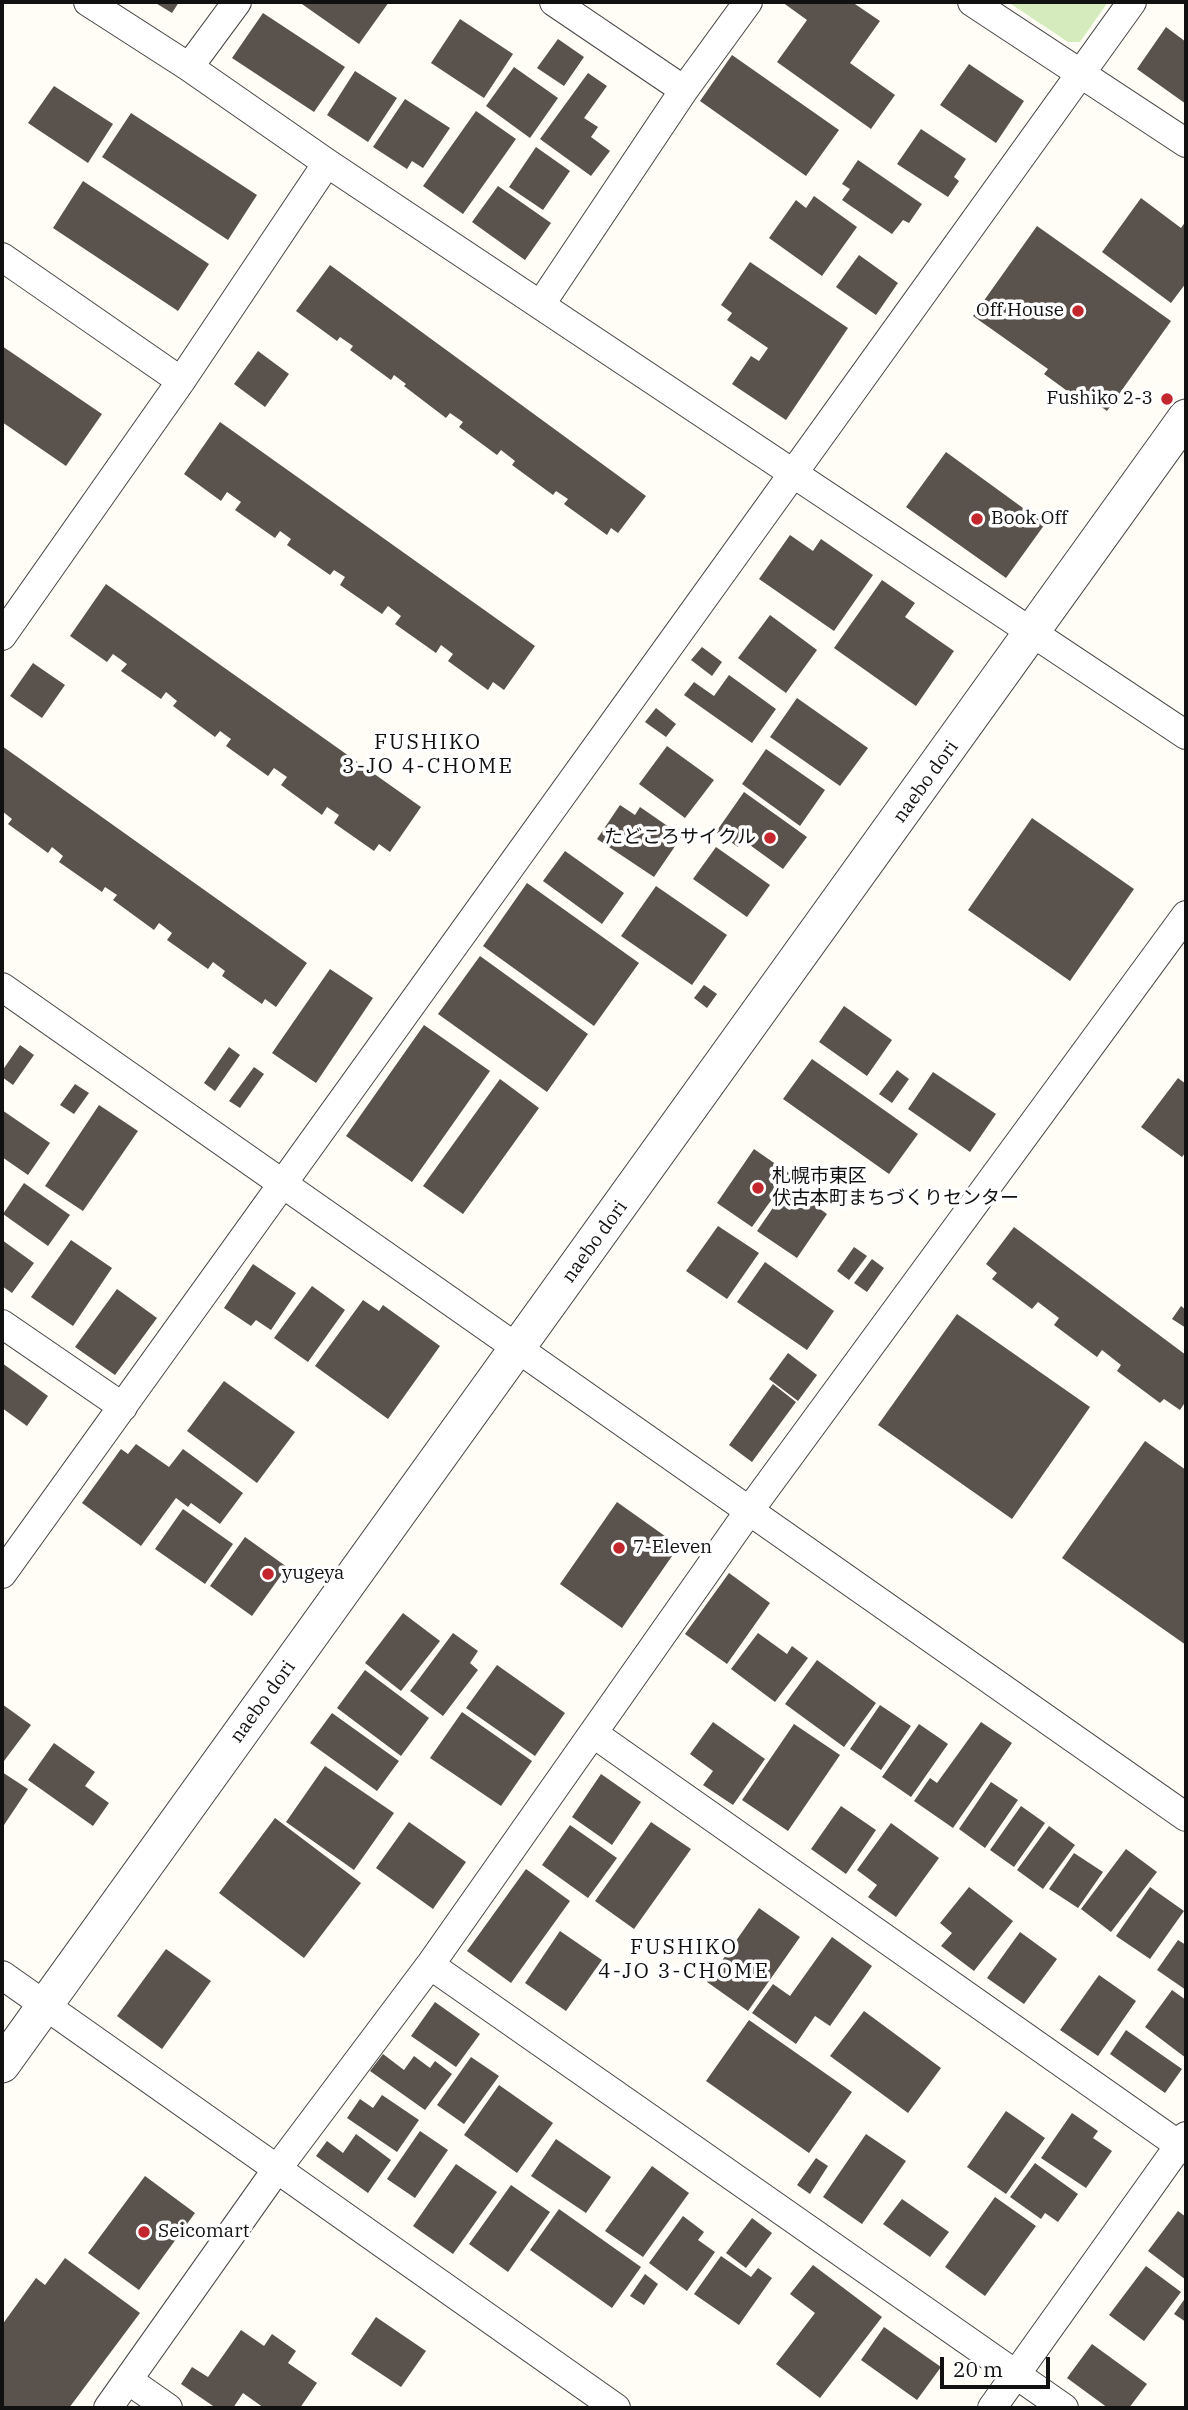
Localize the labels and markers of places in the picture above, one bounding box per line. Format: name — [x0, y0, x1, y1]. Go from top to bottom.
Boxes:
place label: Off House — [976, 300, 1064, 322]
marker: Off House — [1070, 303, 1086, 319]
place label: Fushiko 2-3 — [1047, 388, 1153, 410]
marker: Fushiko 2-3 — [1159, 391, 1175, 407]
place label: Book Off — [991, 508, 1067, 530]
marker: Book Off — [969, 511, 985, 527]
place label: たどころサイクル — [604, 827, 756, 849]
marker: たどころサイクル — [762, 830, 778, 846]
place label: 札幌市東区 伏古本町まちづくりセンター — [772, 1166, 1019, 1210]
marker: 札幌市東区 伏古本町まちづくりセンター — [750, 1180, 766, 1196]
place label: 7-Eleven — [633, 1537, 712, 1559]
marker: 7-Eleven — [611, 1540, 627, 1556]
place label: yugeya — [282, 1563, 344, 1585]
marker: yugeya — [260, 1566, 276, 1582]
place label: Seicomart — [158, 2221, 249, 2243]
marker: Seicomart — [136, 2224, 152, 2240]

